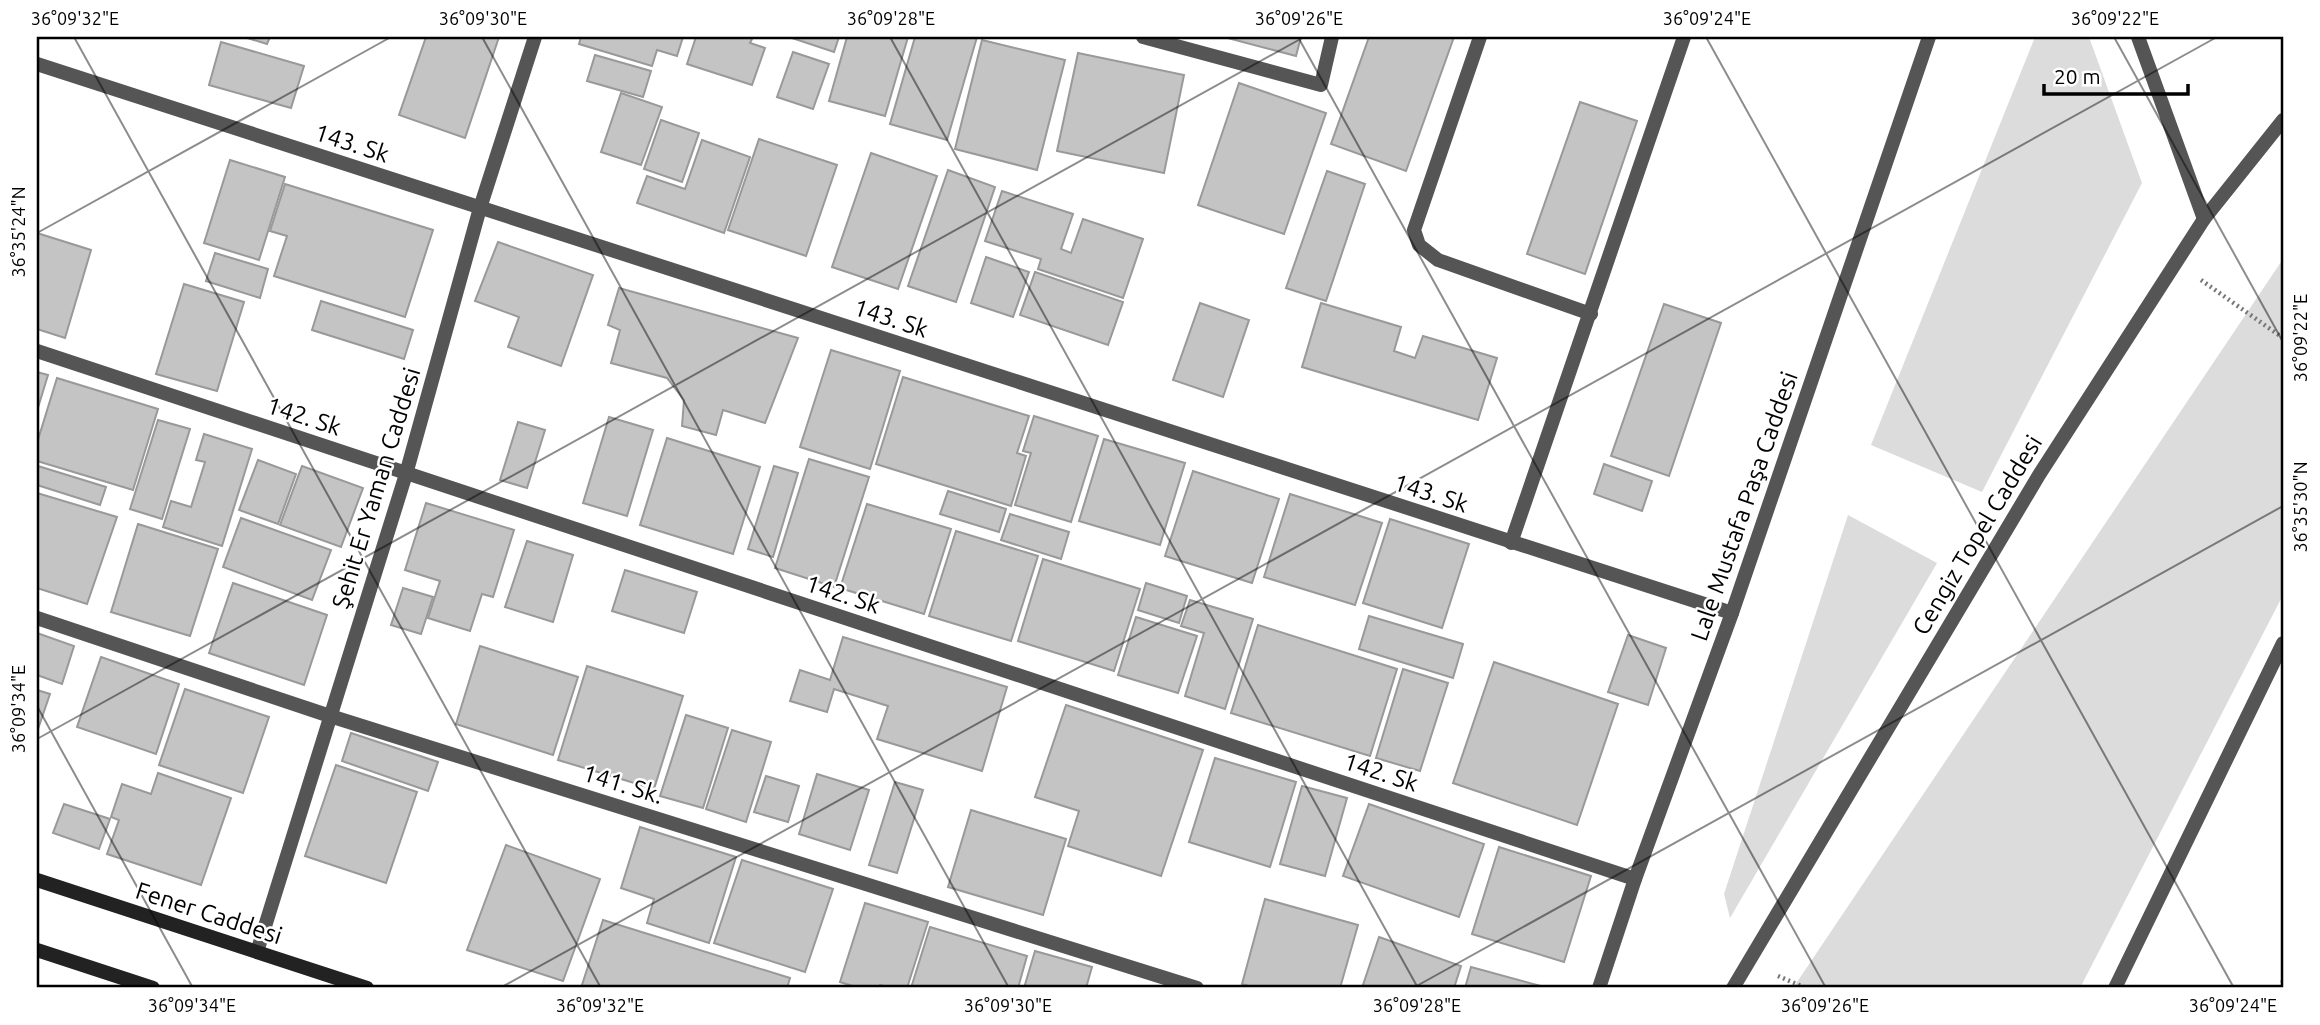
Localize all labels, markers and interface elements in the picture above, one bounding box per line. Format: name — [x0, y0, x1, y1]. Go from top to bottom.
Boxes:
text: 36°09'32"E — [31, 8, 119, 28]
text: 36°09'30"E — [439, 8, 527, 28]
text: 36°09'28"E — [847, 8, 935, 28]
text: 36°09'26"E — [1255, 8, 1343, 28]
text: 36°09'24"E — [1663, 8, 1751, 28]
text: 36°09'22"E — [2071, 8, 2159, 28]
scale bar — [2044, 52, 2187, 96]
text: 20 m — [2054, 64, 2101, 88]
street label: 143. Sk — [311, 118, 393, 168]
text: 36°35'24"N — [8, 186, 28, 278]
street label: 143. Sk — [850, 293, 932, 343]
text: 36°09'22"E — [2290, 294, 2310, 382]
street label: Şehit Er Yaman Caddesi — [326, 364, 426, 612]
street label: Lale Mustafa Paşa Caddesi — [1685, 368, 1803, 644]
street label: 142. Sk — [263, 391, 345, 441]
street label: Cengiz Topel Caddesi — [1907, 430, 2047, 640]
text: 36°35'30"N — [2290, 461, 2310, 553]
street label: 143. Sk — [1390, 468, 1472, 518]
street label: 142. Sk — [802, 569, 884, 619]
text: 36°09'34"E — [8, 665, 28, 753]
street label: 142. Sk — [1340, 747, 1422, 797]
street label: 141. Sk. — [580, 759, 666, 809]
street label: Fener Caddesi — [133, 877, 285, 949]
text: 36°09'34"E — [148, 995, 236, 1015]
text: 36°09'32"E — [556, 995, 644, 1015]
text: 36°09'30"E — [964, 995, 1052, 1015]
text: 36°09'28"E — [1373, 995, 1461, 1015]
text: 36°09'26"E — [1781, 995, 1869, 1015]
text: 36°09'24"E — [2189, 995, 2277, 1015]

